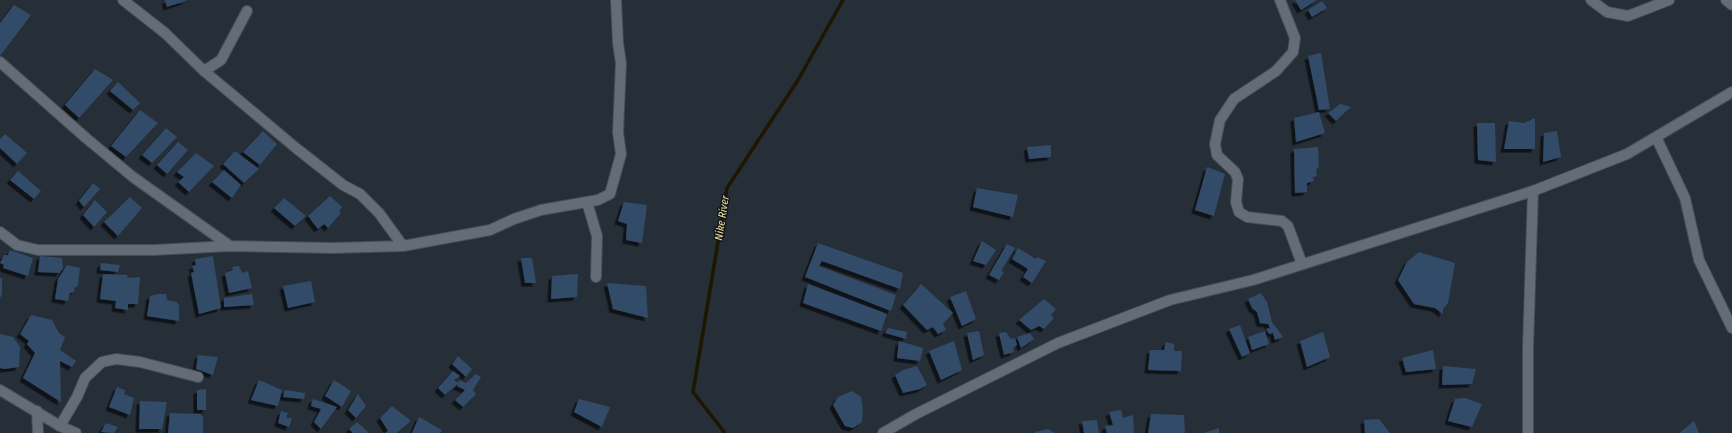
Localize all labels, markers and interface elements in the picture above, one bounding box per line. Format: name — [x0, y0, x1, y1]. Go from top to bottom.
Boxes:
water label: Nike River — [712, 193, 732, 241]

